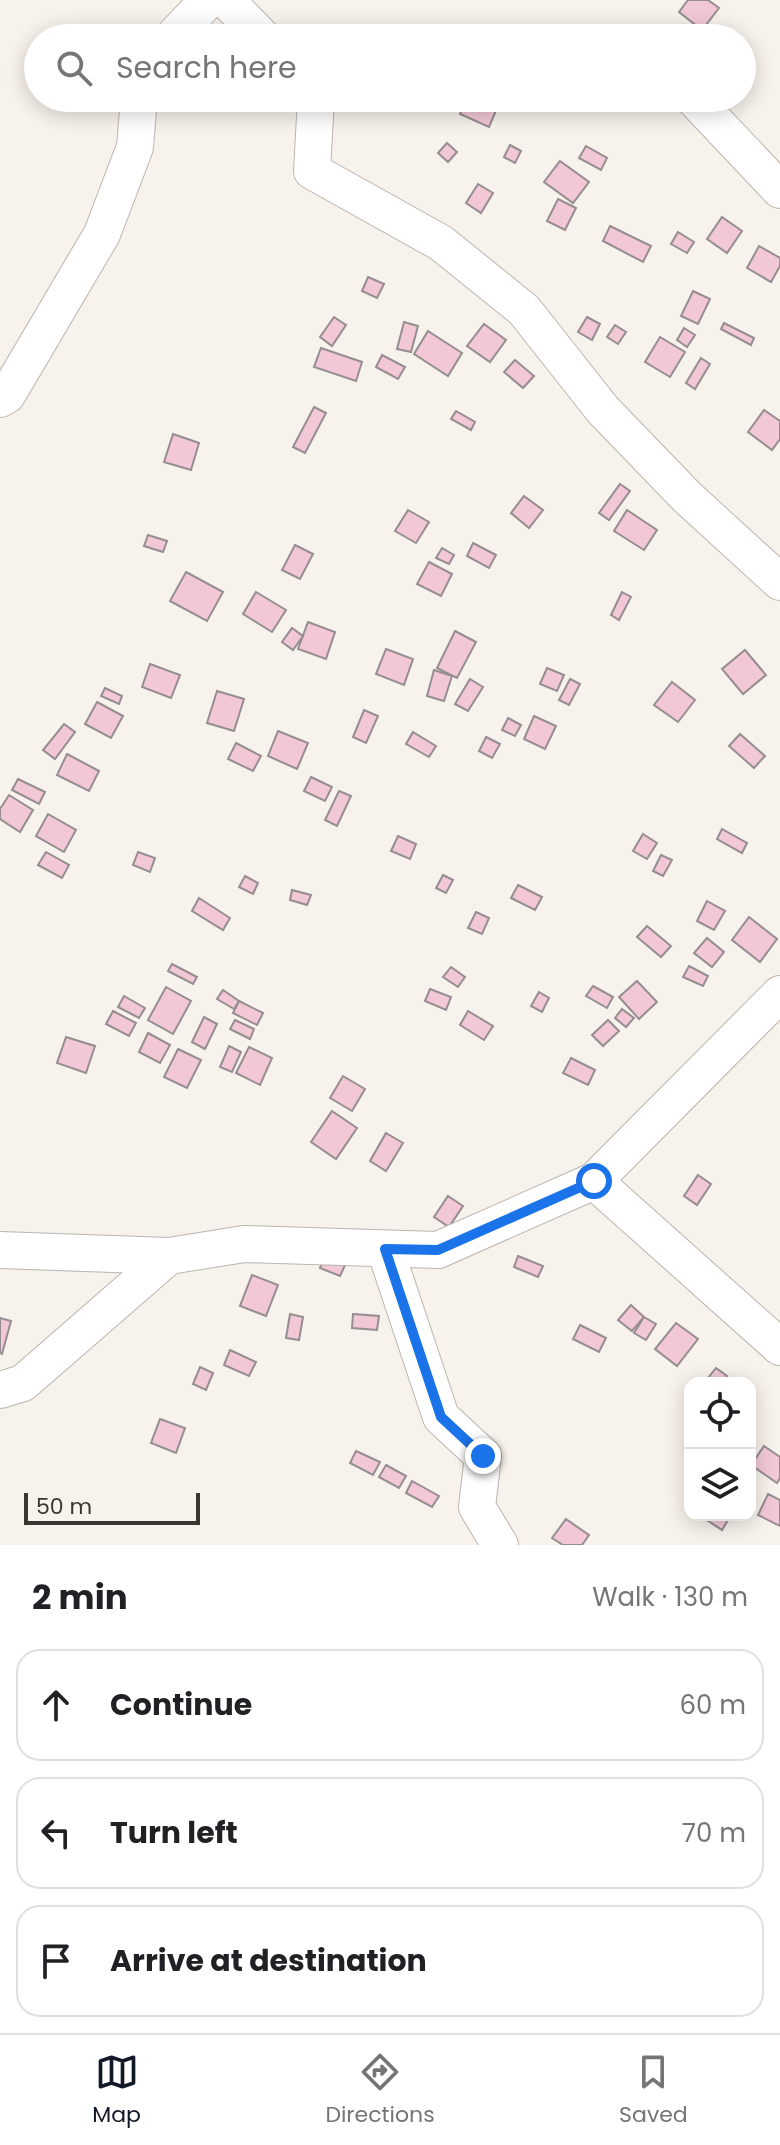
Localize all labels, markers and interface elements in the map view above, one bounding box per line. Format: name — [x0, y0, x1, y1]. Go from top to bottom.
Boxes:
search box — [24, 24, 756, 112]
icon: search — [52, 46, 96, 90]
text: Search here — [116, 46, 297, 89]
route start — [576, 1163, 612, 1199]
map controls — [684, 1377, 756, 1521]
button: locate — [684, 1377, 756, 1449]
route end — [465, 1438, 501, 1474]
button: layers — [684, 1449, 756, 1521]
scale bar — [24, 1489, 200, 1525]
text: 50 m — [36, 1491, 92, 1522]
text: 2 min — [32, 1573, 128, 1621]
text: Walk · 130 m — [592, 1579, 748, 1615]
icon: ahead — [34, 1683, 78, 1727]
text: Continue — [110, 1683, 252, 1726]
text: 60 m — [679, 1687, 746, 1723]
icon: left — [34, 1811, 78, 1855]
text: Turn left — [110, 1811, 238, 1854]
text: 70 m — [682, 1815, 746, 1851]
icon: arrive — [34, 1939, 78, 1983]
text: Arrive at destination — [110, 1939, 427, 1982]
tab: Map — [92, 2050, 141, 2131]
tab: Directions — [325, 2050, 435, 2131]
tab: Saved — [619, 2050, 688, 2131]

